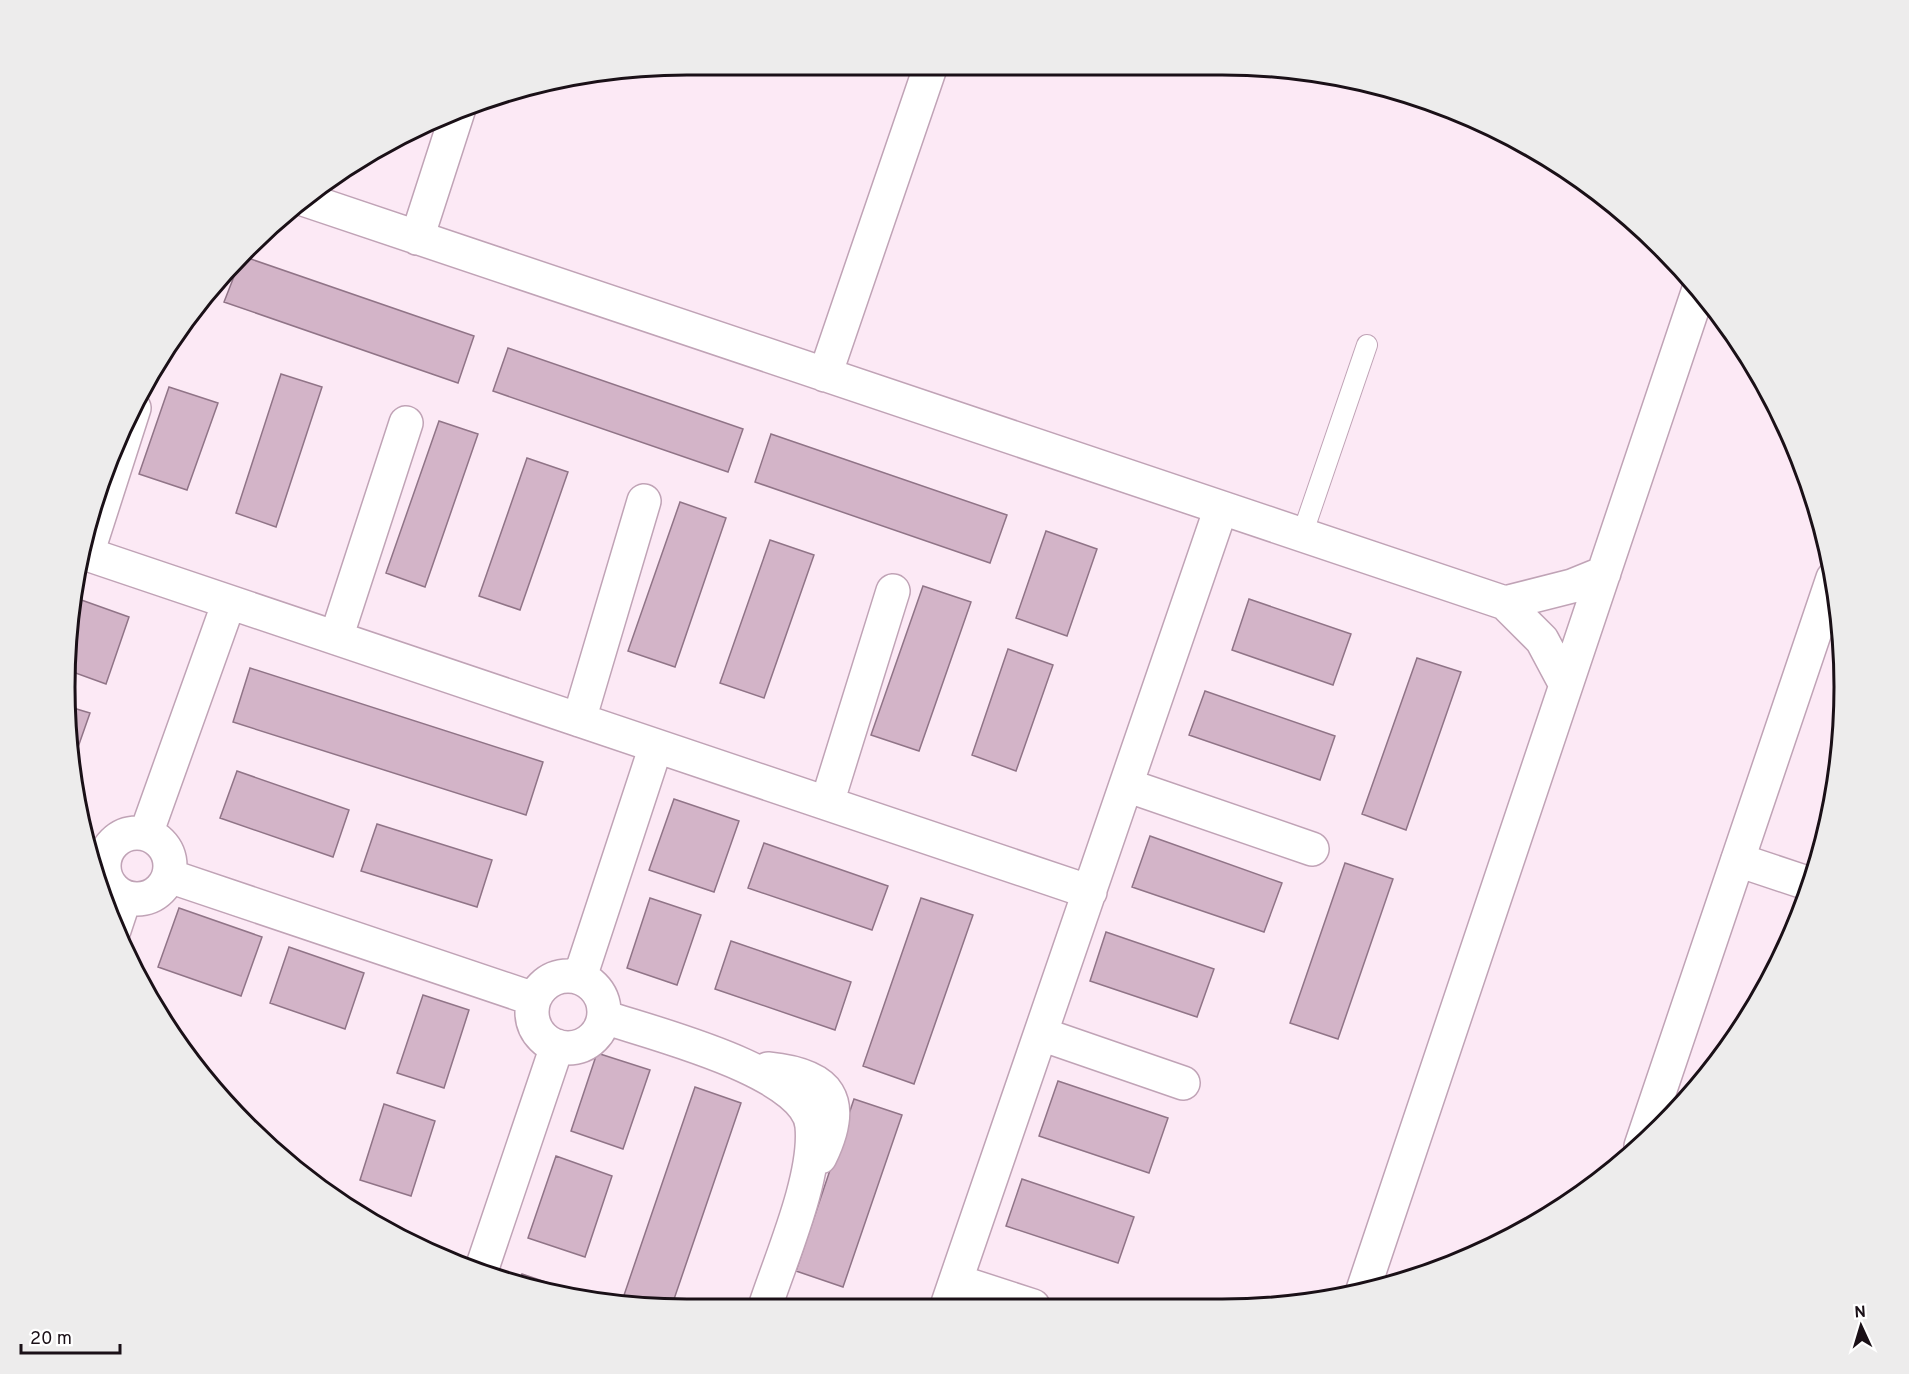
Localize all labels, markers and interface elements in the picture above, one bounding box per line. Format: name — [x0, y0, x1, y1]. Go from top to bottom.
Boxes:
north arrow — [1831, 1296, 1891, 1356]
text: N — [1854, 1303, 1867, 1323]
scale bar — [21, 1317, 120, 1355]
text: 20 m — [30, 1328, 72, 1351]

